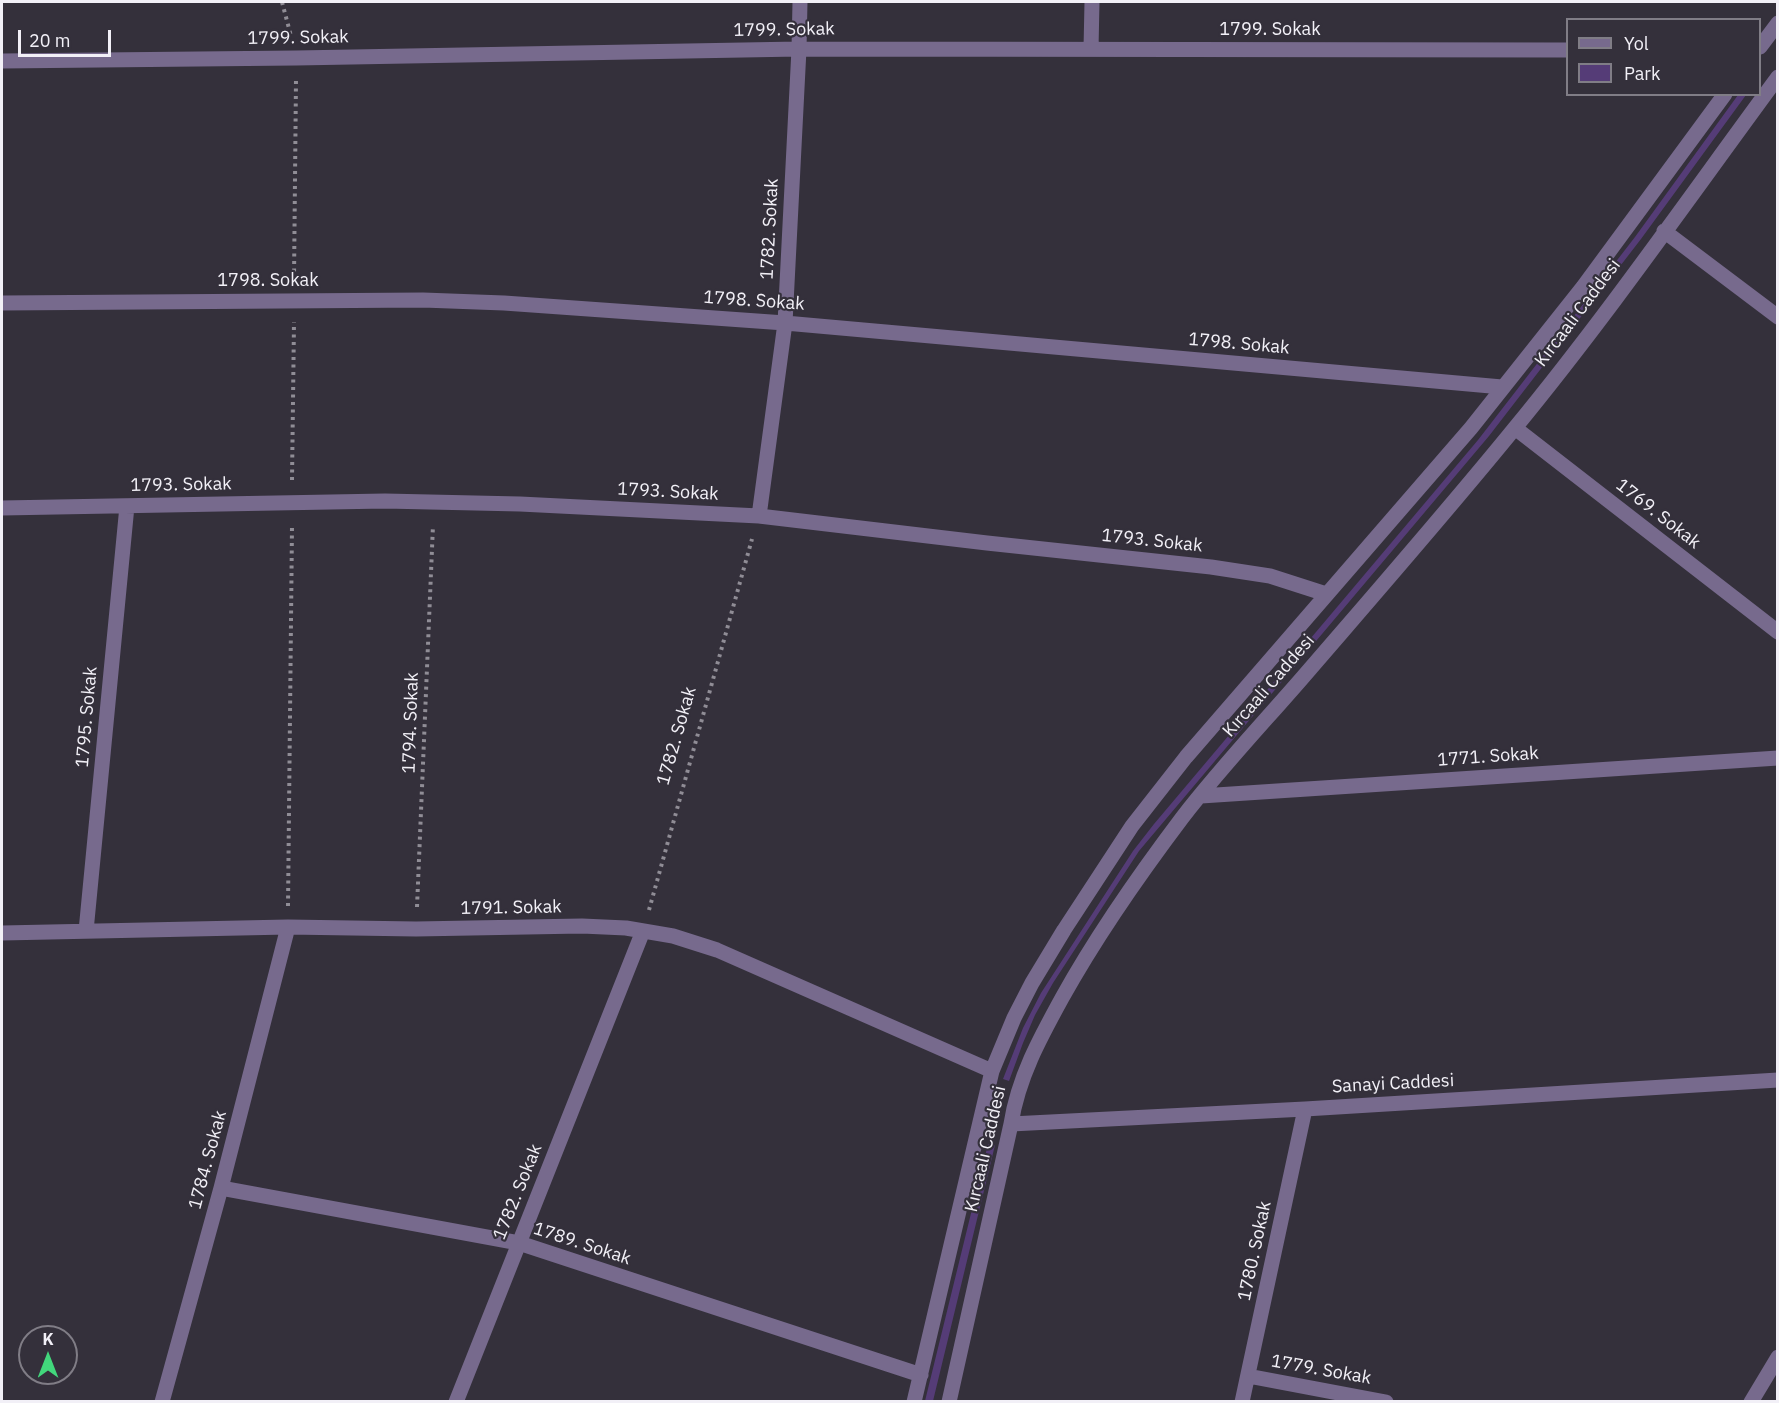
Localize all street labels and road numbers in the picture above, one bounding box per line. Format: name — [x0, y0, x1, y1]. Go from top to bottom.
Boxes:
street label: 1799. Sokak — [733, 18, 835, 42]
street label: 1799. Sokak — [1219, 19, 1321, 41]
street label: 1799. Sokak — [247, 26, 349, 50]
street label: 1782. Sokak — [757, 178, 783, 280]
street label: Kırcaali Caddesi — [1531, 255, 1625, 371]
street label: 1798. Sokak — [217, 270, 319, 292]
street label: 1798. Sokak — [703, 287, 805, 315]
street label: 1798. Sokak — [1188, 329, 1290, 359]
street label: 1793. Sokak — [130, 473, 232, 497]
street label: 1769. Sokak — [1611, 474, 1705, 554]
street label: 1793. Sokak — [617, 479, 719, 505]
street label: 1793. Sokak — [1100, 525, 1204, 557]
street label: Kırcaali Caddesi — [1219, 630, 1319, 742]
street label: 1795. Sokak — [72, 666, 102, 768]
street label: 1794. Sokak — [398, 672, 424, 774]
street label: 1782. Sokak — [653, 684, 701, 788]
street label: 1771. Sokak — [1437, 743, 1539, 771]
street label: 1791. Sokak — [460, 896, 562, 920]
street label: Sanayi Caddesi — [1331, 1070, 1455, 1098]
street label: Kırcaali Caddesi — [961, 1084, 1011, 1214]
street label: 1784. Sokak — [184, 1108, 232, 1212]
street label: 1782. Sokak — [489, 1141, 547, 1243]
street label: 1780. Sokak — [1234, 1199, 1276, 1303]
street label: 1789. Sokak — [530, 1218, 634, 1270]
street label: 1779. Sokak — [1269, 1351, 1373, 1389]

